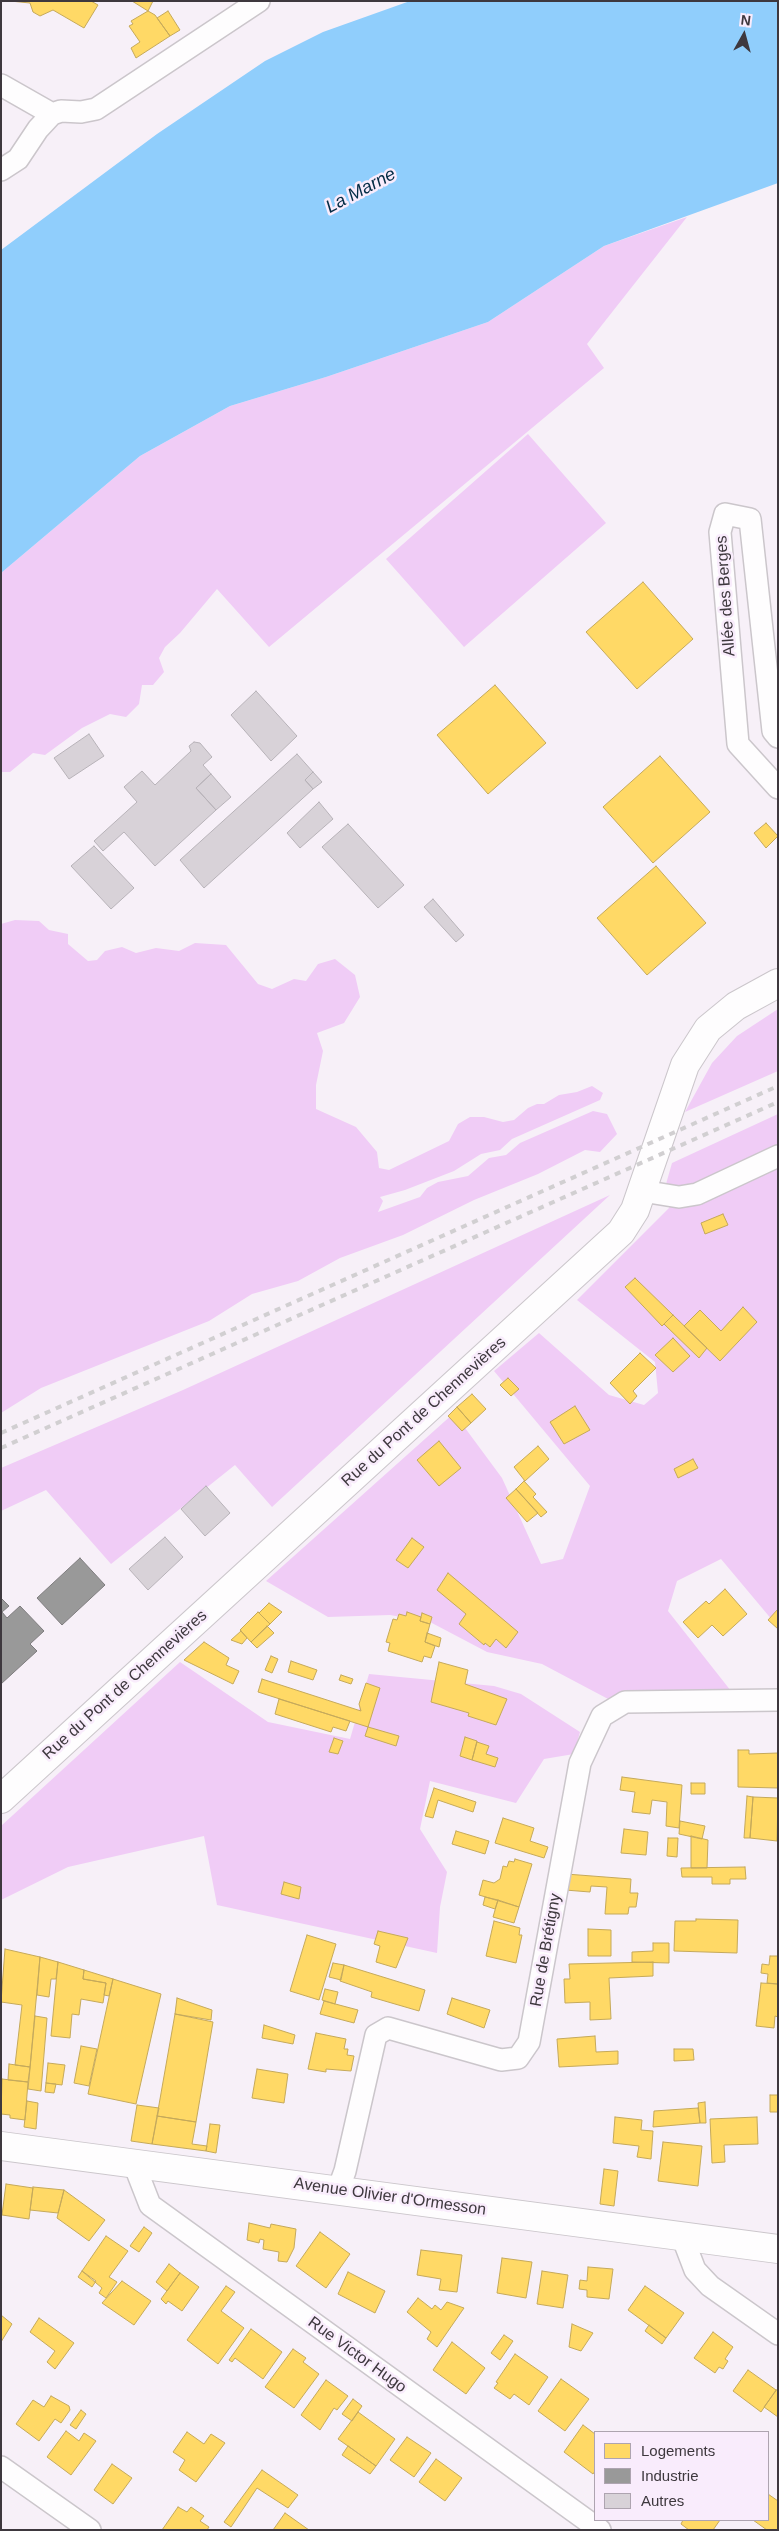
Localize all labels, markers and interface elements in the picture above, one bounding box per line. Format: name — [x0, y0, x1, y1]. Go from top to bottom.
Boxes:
north arrow — [719, 10, 769, 60]
text: N — [740, 12, 752, 29]
water label: La Marne — [322, 164, 400, 218]
street label: Allée des Berges — [712, 535, 740, 657]
street label: Rue du Pont de Chennevières — [338, 1333, 510, 1491]
street label: Rue du Pont de Chennevières — [39, 1606, 211, 1764]
street label: Rue de Brétigny — [527, 1892, 565, 2008]
street label: Avenue Olivier d'Ormesson — [293, 2174, 487, 2220]
street label: Rue Victor Hugo — [304, 2313, 410, 2397]
legend — [594, 2431, 769, 2521]
text: Logements — [641, 2442, 715, 2459]
text: Industrie — [641, 2467, 699, 2484]
text: Autres — [641, 2492, 684, 2509]

